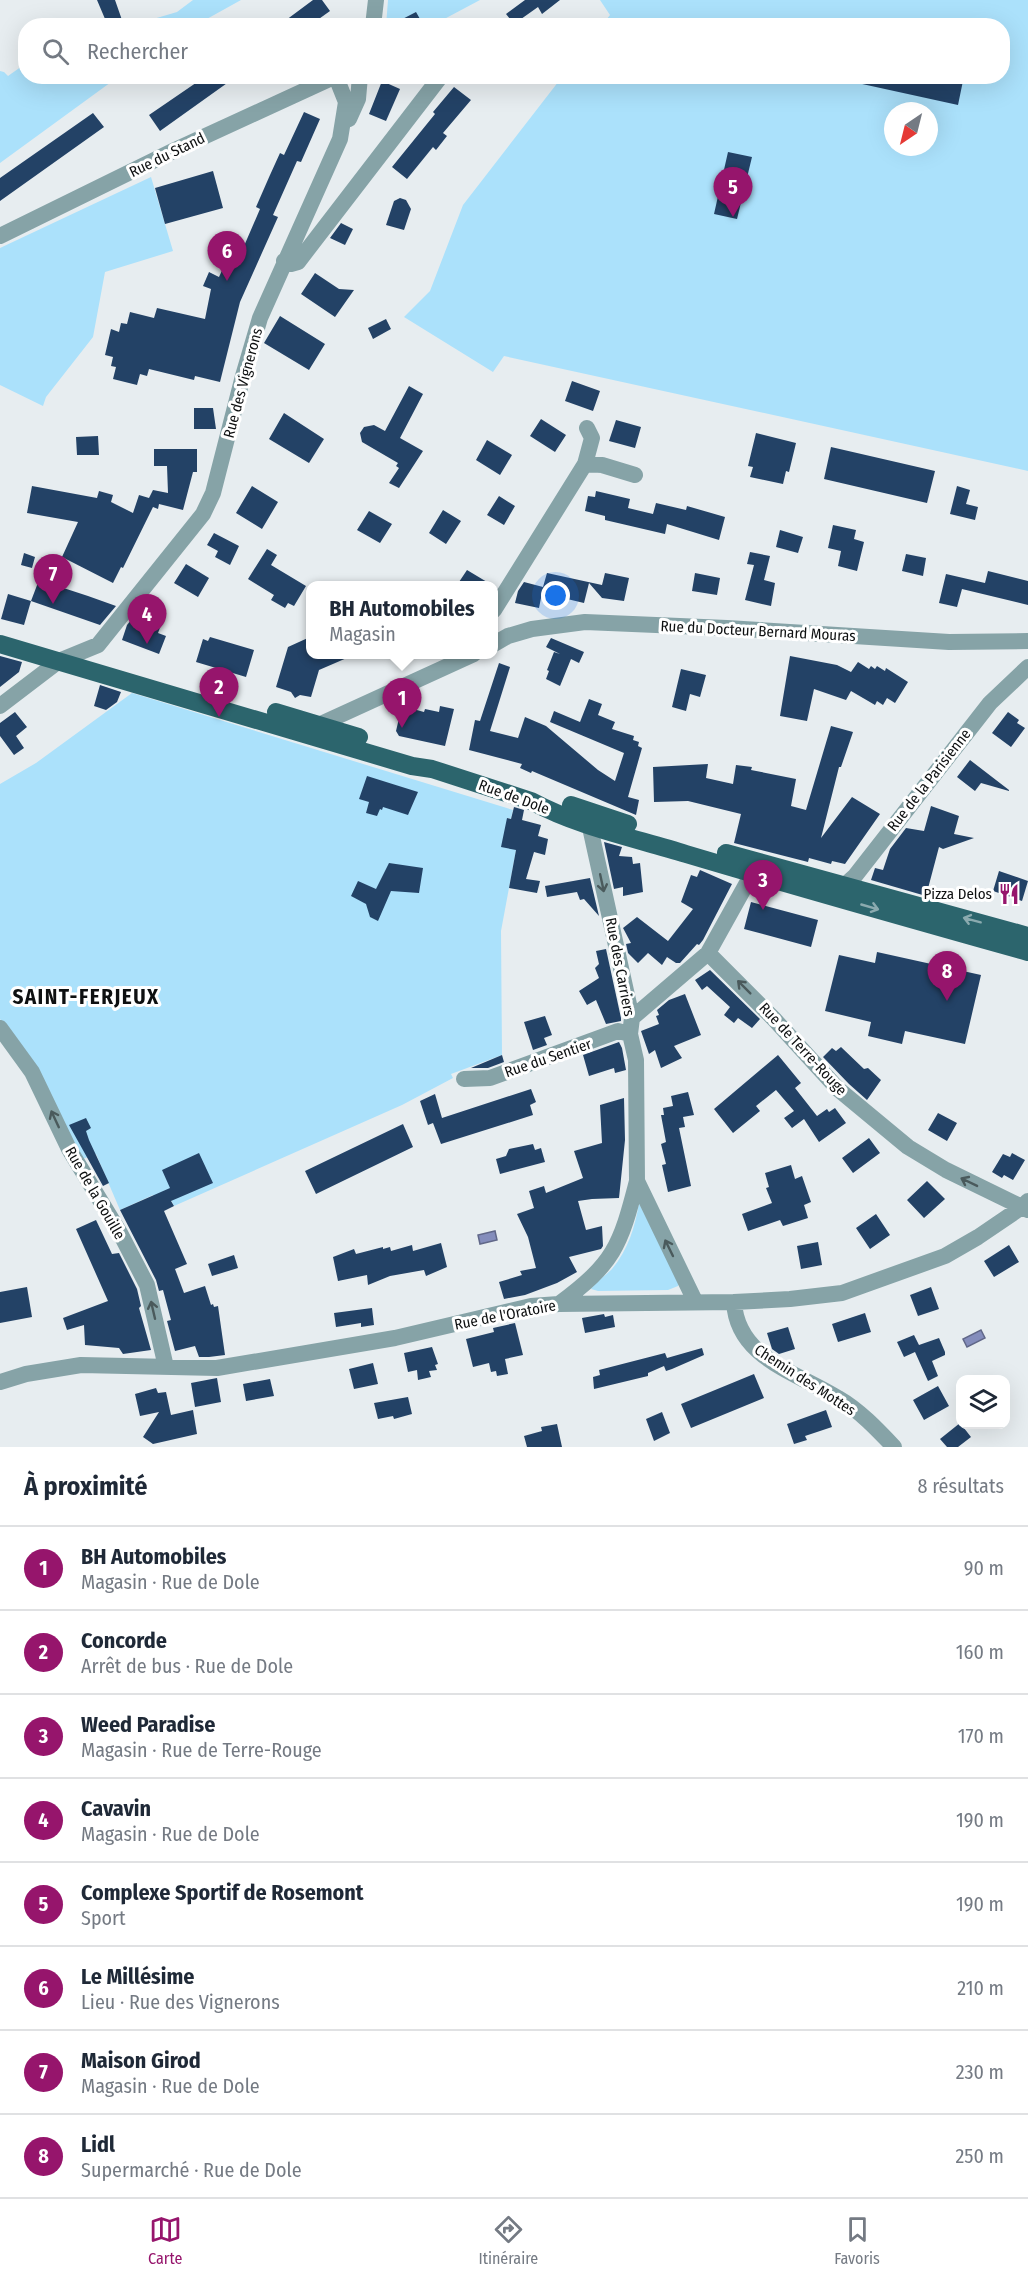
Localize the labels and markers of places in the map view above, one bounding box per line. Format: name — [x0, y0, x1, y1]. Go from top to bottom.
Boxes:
pin: 5 — [714, 168, 752, 217]
pin: 6 — [208, 232, 246, 281]
pin: 7 — [34, 554, 72, 604]
pin: 4 — [128, 594, 166, 644]
pin: 2 — [200, 668, 238, 717]
pin: 1 — [382, 678, 422, 728]
pin: 3 — [744, 860, 783, 910]
restaurant icon: Pizza Delos — [997, 882, 1021, 906]
place label: Pizza Delos — [924, 885, 992, 903]
pin: 8 — [928, 952, 966, 1001]

